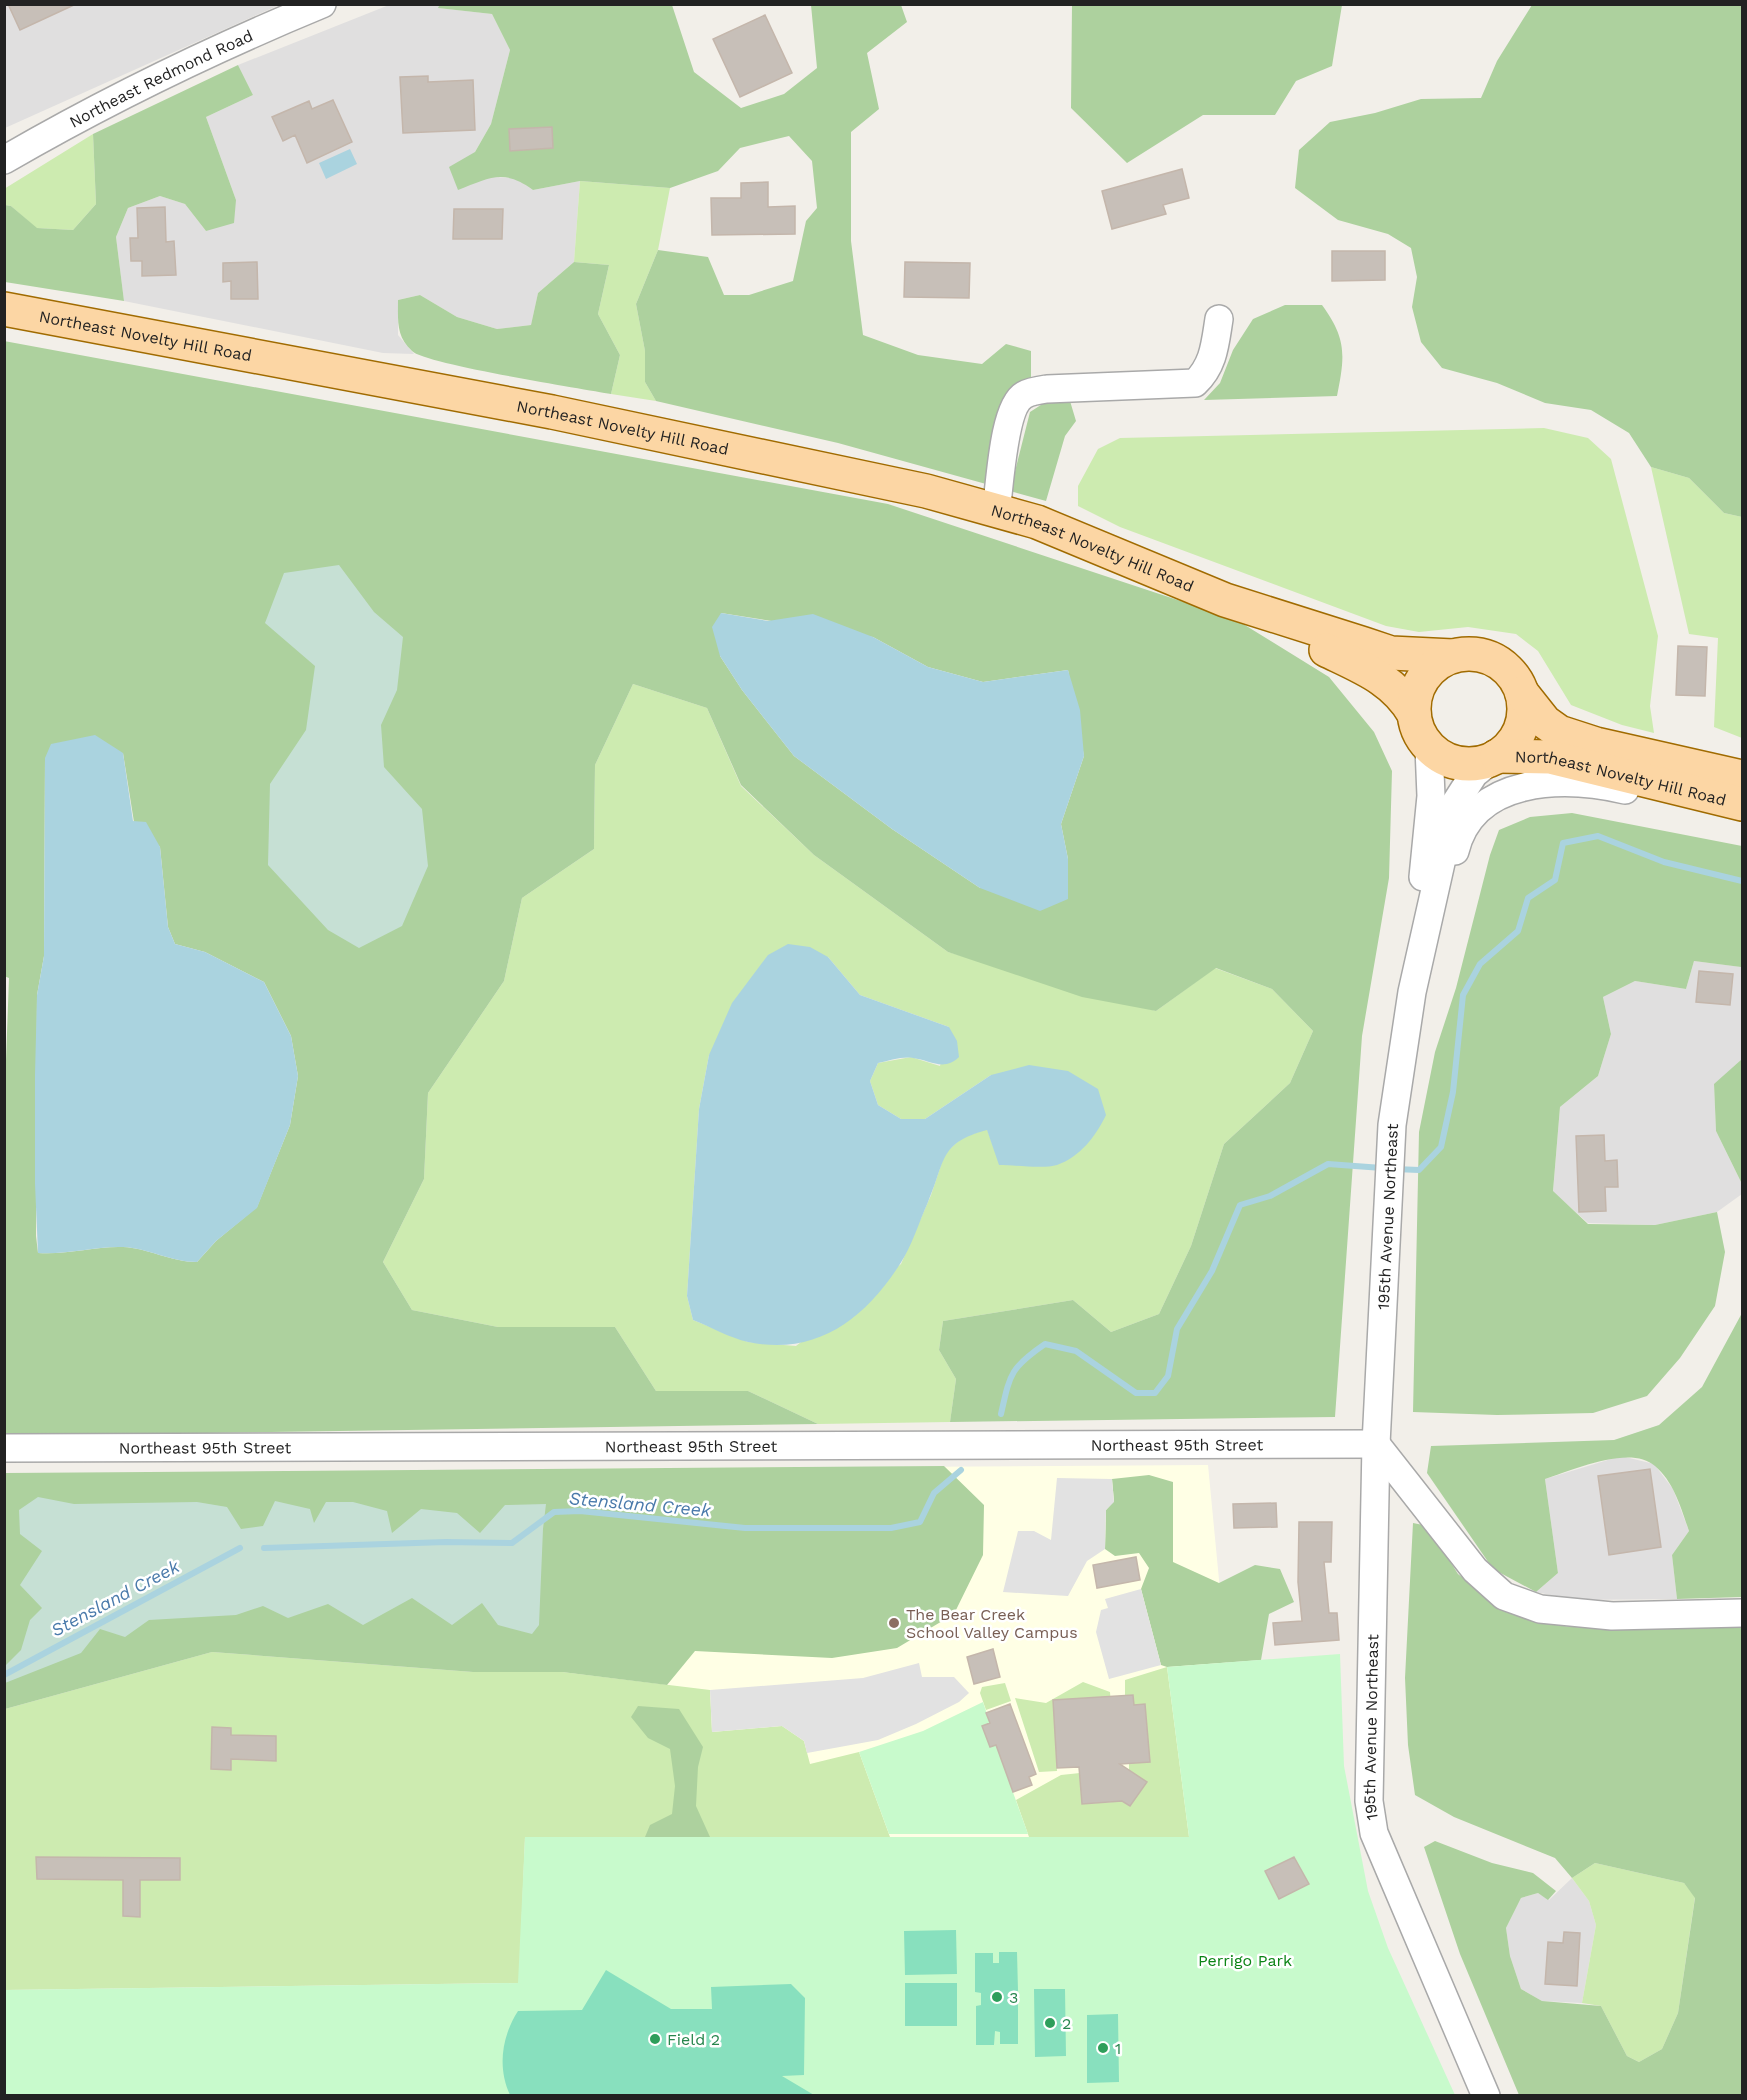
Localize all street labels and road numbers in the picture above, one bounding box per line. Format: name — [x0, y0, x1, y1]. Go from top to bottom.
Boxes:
street label: Northeast Redmond Road — [66, 25, 256, 131]
street label: Northeast Novelty Hill Road — [38, 306, 253, 365]
street label: Northeast Novelty Hill Road — [515, 396, 731, 459]
street label: Northeast Novelty Hill Road — [989, 500, 1197, 596]
street label: Northeast Novelty Hill Road — [1515, 747, 1728, 809]
street label: 195th Avenue Northeast — [1373, 1123, 1402, 1310]
street label: Northeast 95th Street — [1091, 1435, 1263, 1454]
street label: Northeast 95th Street — [605, 1436, 777, 1456]
street label: Northeast 95th Street — [119, 1438, 291, 1457]
street label: 195th Avenue Northeast — [1359, 1634, 1382, 1822]

